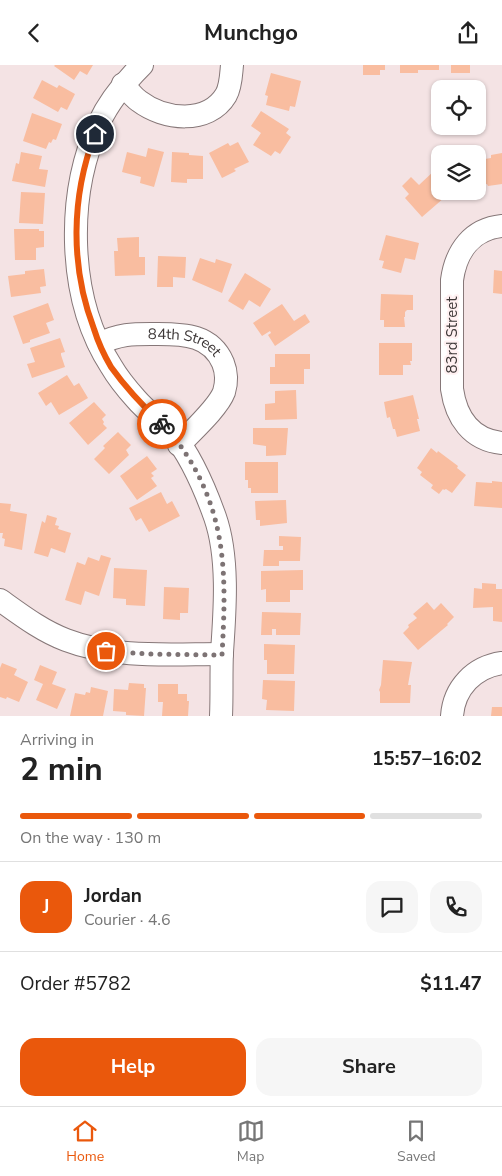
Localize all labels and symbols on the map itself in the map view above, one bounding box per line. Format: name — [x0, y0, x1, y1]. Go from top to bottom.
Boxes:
pin — [74, 113, 116, 155]
street label: 83rd Street — [442, 296, 462, 373]
street label: 84th Street — [148, 324, 227, 361]
courier — [137, 399, 187, 449]
pin — [85, 630, 127, 672]

